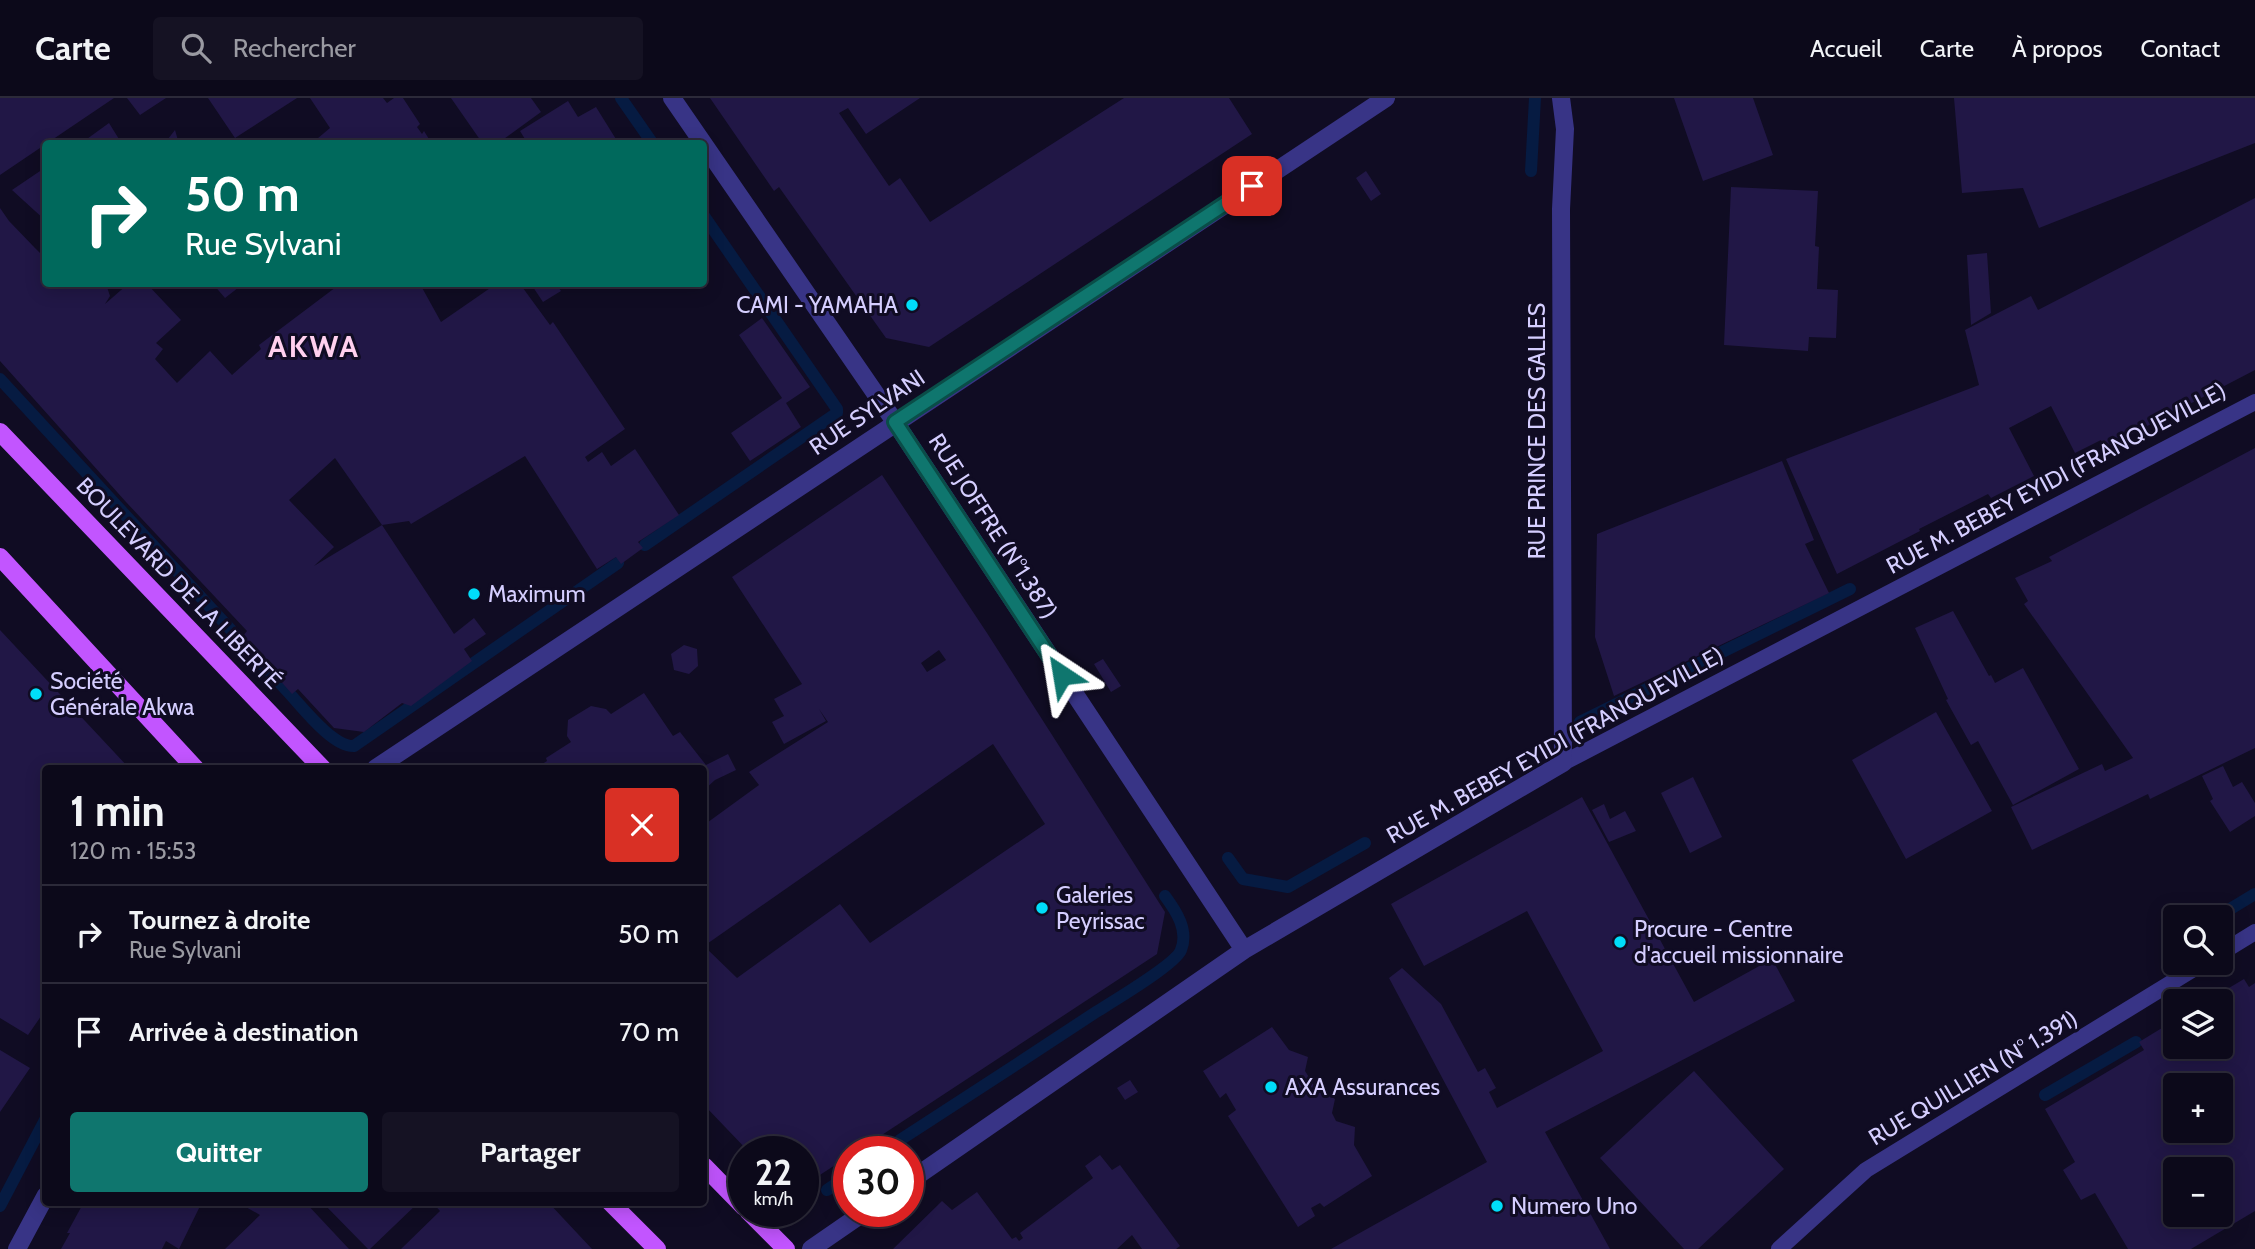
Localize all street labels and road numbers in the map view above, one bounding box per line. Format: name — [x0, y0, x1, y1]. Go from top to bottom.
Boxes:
street label: RUE PRINCE DES GALLES — [1523, 303, 1551, 559]
street label: RUE SYLVANI — [804, 363, 930, 461]
street label: RUE M. BEBEY EYIDI (FRANQUEVILLE) — [1881, 376, 2231, 580]
street label: RUE JOFFRE (N°1.387) — [923, 428, 1063, 624]
street label: BOULEVARD DE LA LIBERTÉ — [71, 471, 288, 695]
street label: RUE M. BEBEY EYIDI (FRANQUEVILLE) — [1382, 640, 1728, 850]
street label: RUE QUILLIEN (N° 1.391) — [1863, 1004, 2083, 1152]

